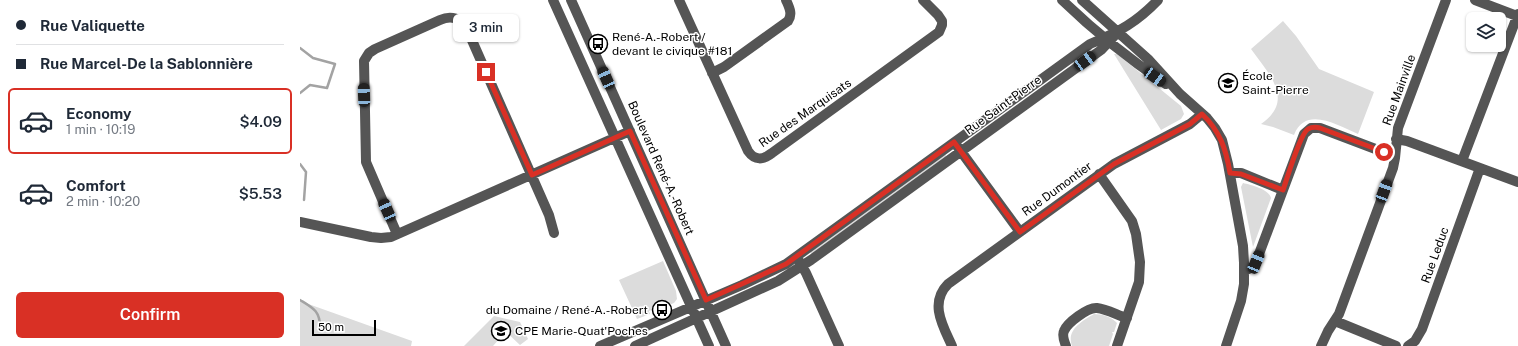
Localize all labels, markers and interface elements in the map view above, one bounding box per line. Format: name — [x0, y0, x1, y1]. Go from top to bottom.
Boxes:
map controls — [1466, 12, 1506, 52]
button: layers — [1466, 12, 1506, 52]
callout: 3 min — [453, 14, 519, 42]
text: Rue Valiquette — [40, 17, 145, 34]
text: 3 min — [469, 20, 503, 35]
place label: René-A.-Robert / devant le civique #181 — [612, 30, 732, 58]
bus stop icon: René-A.-Robert / devant le civique #181 — [587, 33, 609, 55]
car — [1072, 49, 1098, 73]
street label: Rue Mainville — [1380, 53, 1418, 127]
text: Rue Marcel-De la Sablonnière — [40, 55, 253, 72]
route end — [477, 63, 495, 81]
car — [596, 65, 616, 91]
car — [1142, 65, 1168, 89]
place label: École Saint-Pierre — [1242, 69, 1309, 97]
street label: Rue Saint-Pierre — [962, 72, 1044, 138]
school or university icon: École Saint-Pierre — [1217, 72, 1239, 94]
street label: Rue des Marquisats — [756, 76, 854, 150]
car — [358, 83, 370, 107]
street label: Boulevard René-A.-Robert — [625, 99, 697, 238]
icon: car — [18, 103, 54, 139]
text: Economy — [66, 105, 131, 122]
text: $4.09 — [240, 113, 282, 130]
text: 1 min · 10:19 — [66, 122, 135, 137]
route start — [1375, 143, 1393, 161]
street label: Rue Dumontier — [1019, 159, 1095, 219]
icon: car — [18, 175, 54, 211]
text: Comfort — [66, 177, 126, 194]
car — [1374, 178, 1394, 204]
text: $5.53 — [239, 185, 282, 202]
text: 2 min · 10:20 — [66, 194, 140, 209]
car — [377, 197, 397, 223]
street label: Rue Leduc — [1418, 225, 1452, 285]
car — [1246, 249, 1266, 275]
button: Confirm — [16, 292, 284, 338]
bus stop icon: du Domaine / René-A.-Robert — [651, 299, 673, 321]
place label: du Domaine / René-A.-Robert — [486, 303, 648, 317]
scale bar — [312, 318, 376, 337]
school or university icon: CPE Marie-Quat'Poches — [490, 320, 512, 342]
text: 50 m — [318, 321, 344, 333]
place label: CPE Marie-Quat'Poches — [515, 324, 648, 338]

